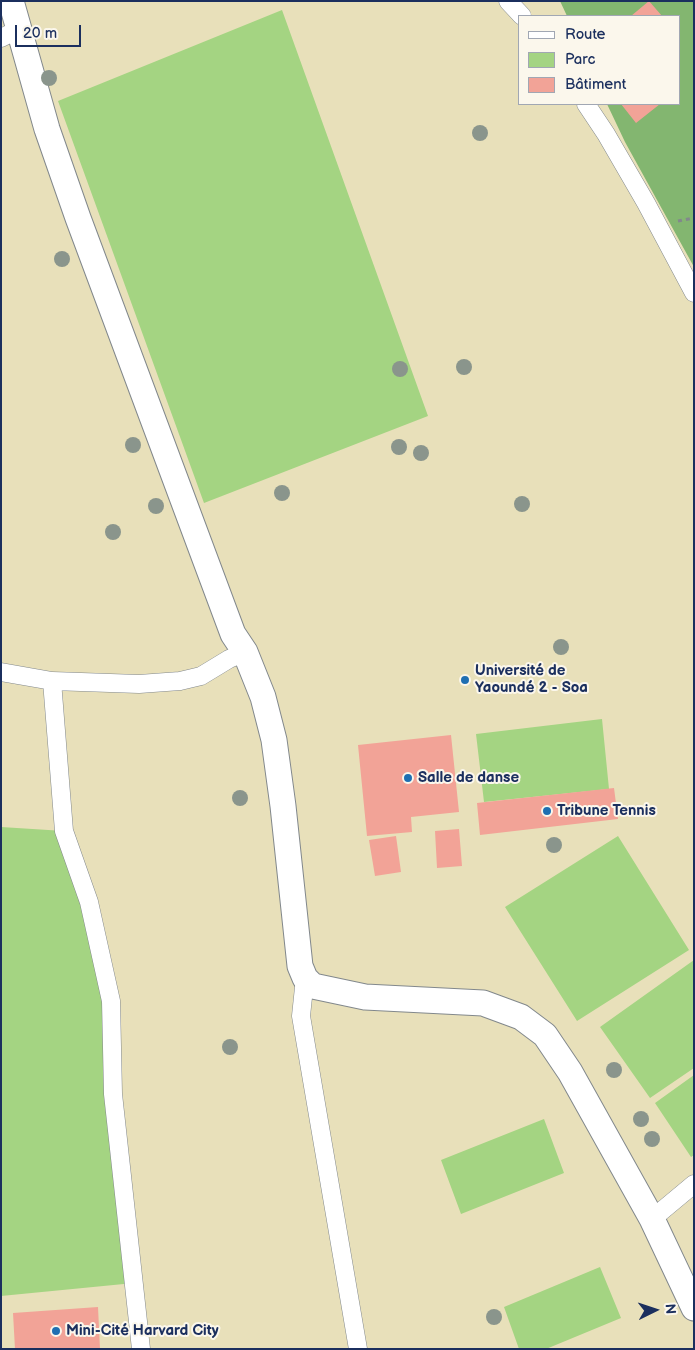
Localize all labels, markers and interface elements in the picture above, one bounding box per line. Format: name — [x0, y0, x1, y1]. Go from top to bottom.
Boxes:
scale bar — [18, 15, 84, 47]
legend — [518, 15, 680, 105]
text: 20 m — [23, 24, 57, 43]
text: Route — [565, 25, 605, 44]
text: Parc — [565, 50, 595, 69]
text: Bâtiment — [565, 75, 626, 94]
place label: Université de Yaoundé 2 - Soa — [475, 662, 588, 697]
marker: Université de Yaoundé 2 - Soa — [459, 674, 471, 686]
place label: Salle de danse — [418, 769, 519, 787]
marker: Salle de danse — [402, 772, 414, 784]
place label: Tribune Tennis — [557, 802, 656, 820]
marker: Tribune Tennis — [541, 805, 553, 817]
north arrow — [630, 1285, 680, 1335]
text: N — [662, 1303, 679, 1315]
place label: Mini-Cité Harvard City — [66, 1322, 219, 1340]
marker: Mini-Cité Harvard City — [50, 1325, 62, 1337]

